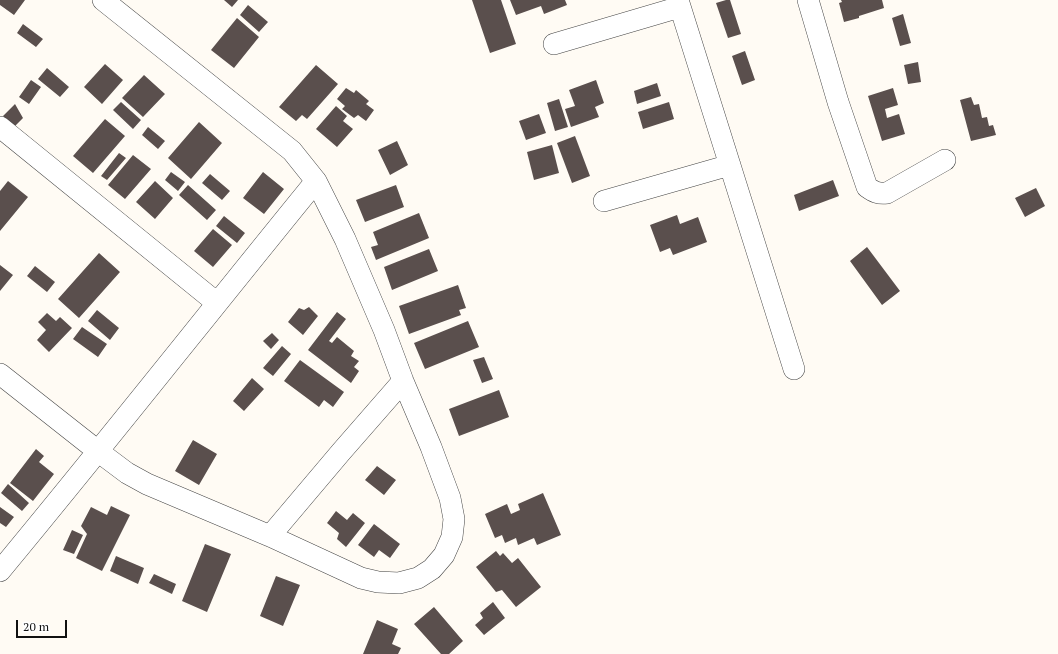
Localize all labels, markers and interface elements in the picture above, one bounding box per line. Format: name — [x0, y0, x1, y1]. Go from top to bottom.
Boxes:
scale bar — [18, 612, 69, 638]
text: 20 m — [23, 619, 49, 634]

